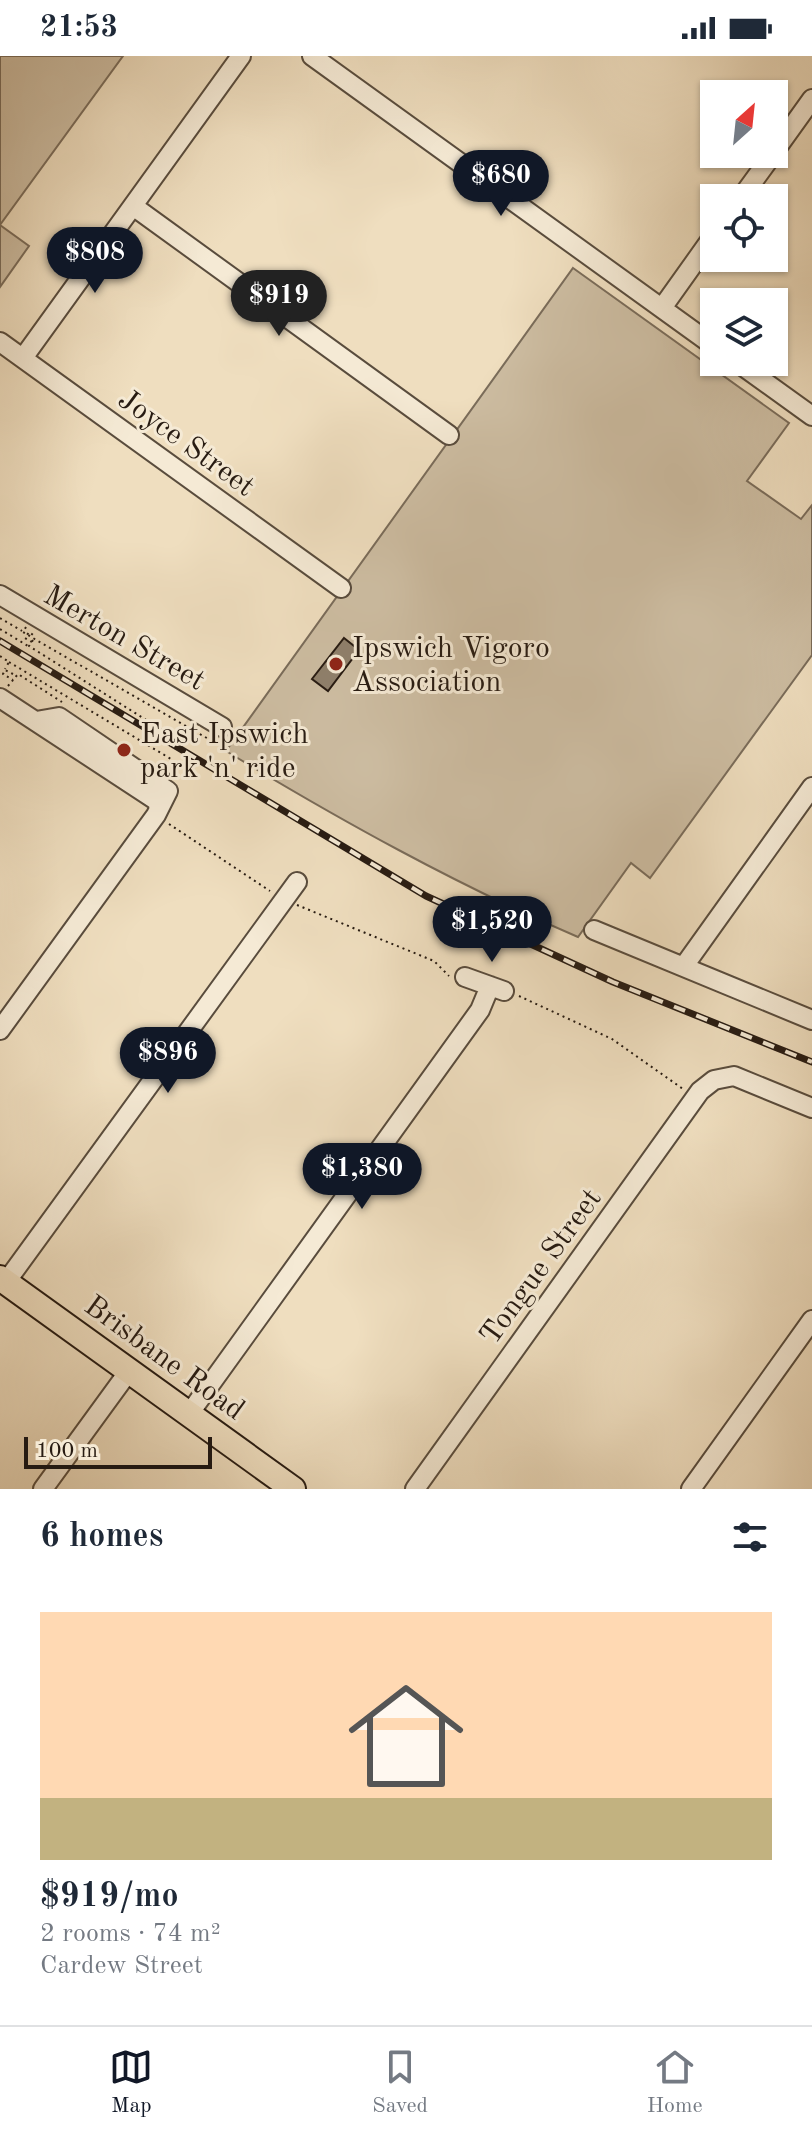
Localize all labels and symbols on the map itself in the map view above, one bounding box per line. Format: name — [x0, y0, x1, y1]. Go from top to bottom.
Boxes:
north arrow — [700, 80, 788, 168]
pin: $680 — [454, 150, 548, 218]
pin: $808 — [48, 227, 142, 295]
pin: $919 — [232, 270, 326, 338]
street label: Joyce Street — [112, 384, 259, 503]
street label: Merton Street — [38, 581, 210, 697]
place label: Ipswich Vigoro Association — [352, 634, 550, 698]
marker: Ipswich Vigoro Association — [327, 655, 345, 673]
place label: East Ipswich park 'n' ride — [140, 720, 309, 784]
marker: East Ipswich park 'n' ride — [115, 741, 133, 759]
pin: $1,520 — [427, 896, 557, 964]
pin: $896 — [121, 1027, 215, 1095]
pin: $1,380 — [297, 1143, 427, 1211]
street label: Tongue Street — [475, 1184, 608, 1351]
street label: Brisbane Road — [78, 1291, 249, 1426]
scale bar — [24, 1433, 212, 1469]

